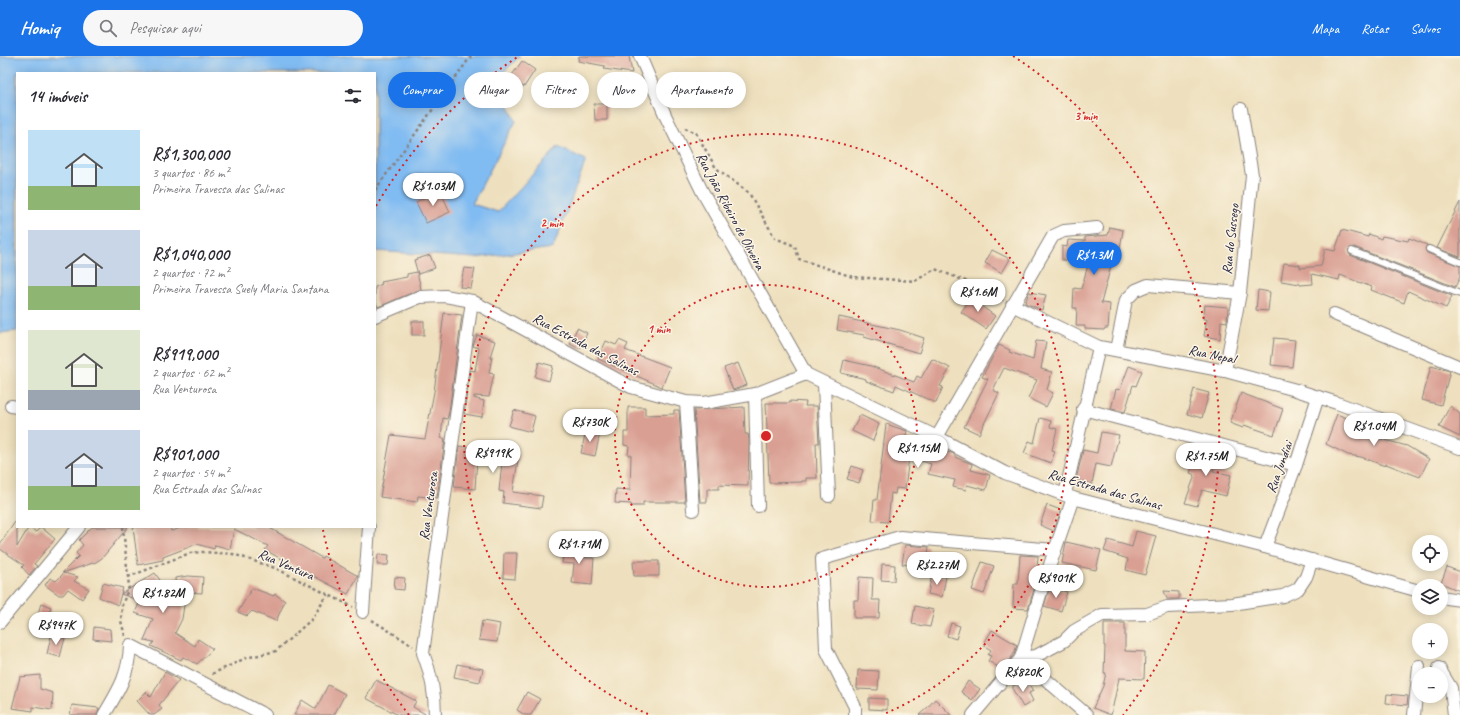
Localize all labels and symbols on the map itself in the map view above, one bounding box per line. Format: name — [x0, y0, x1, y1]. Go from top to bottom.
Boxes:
text: 3 min — [1075, 108, 1098, 124]
street label: Rua João Ribeiro de Oliveira — [692, 150, 769, 274]
pin: R$1.03M — [396, 173, 470, 207]
street label: Rua do Sussego — [1218, 202, 1243, 275]
text: 2 min — [541, 215, 564, 231]
pin: R$1.3M — [1061, 242, 1127, 276]
pin: R$1.6M — [945, 279, 1011, 313]
street label: Rua Estrada das Salinas — [530, 309, 643, 380]
text: 1 min — [648, 321, 671, 337]
street label: Rua Nepal — [1187, 341, 1239, 368]
pin: R$730K — [557, 409, 623, 443]
pin: R$1.04M — [1337, 413, 1411, 447]
centre of rings — [759, 429, 773, 443]
pin: R$1.15M — [881, 435, 955, 469]
street label: Rua Jundiai — [1262, 437, 1297, 495]
pin: R$919K — [460, 440, 526, 474]
pin: R$1.75M — [1169, 443, 1243, 477]
street label: Rua Estrada das Salinas — [1046, 465, 1165, 514]
street label: Rua Venturosa — [415, 470, 442, 541]
pin: R$1.71M — [542, 531, 616, 565]
street label: Rua Ventura — [255, 545, 318, 584]
pin: R$2.27M — [900, 552, 974, 586]
pin: R$901K — [1023, 565, 1089, 599]
pin: R$1.82M — [126, 580, 200, 614]
pin: R$947K — [23, 612, 89, 646]
pin: R$820K — [990, 659, 1056, 693]

